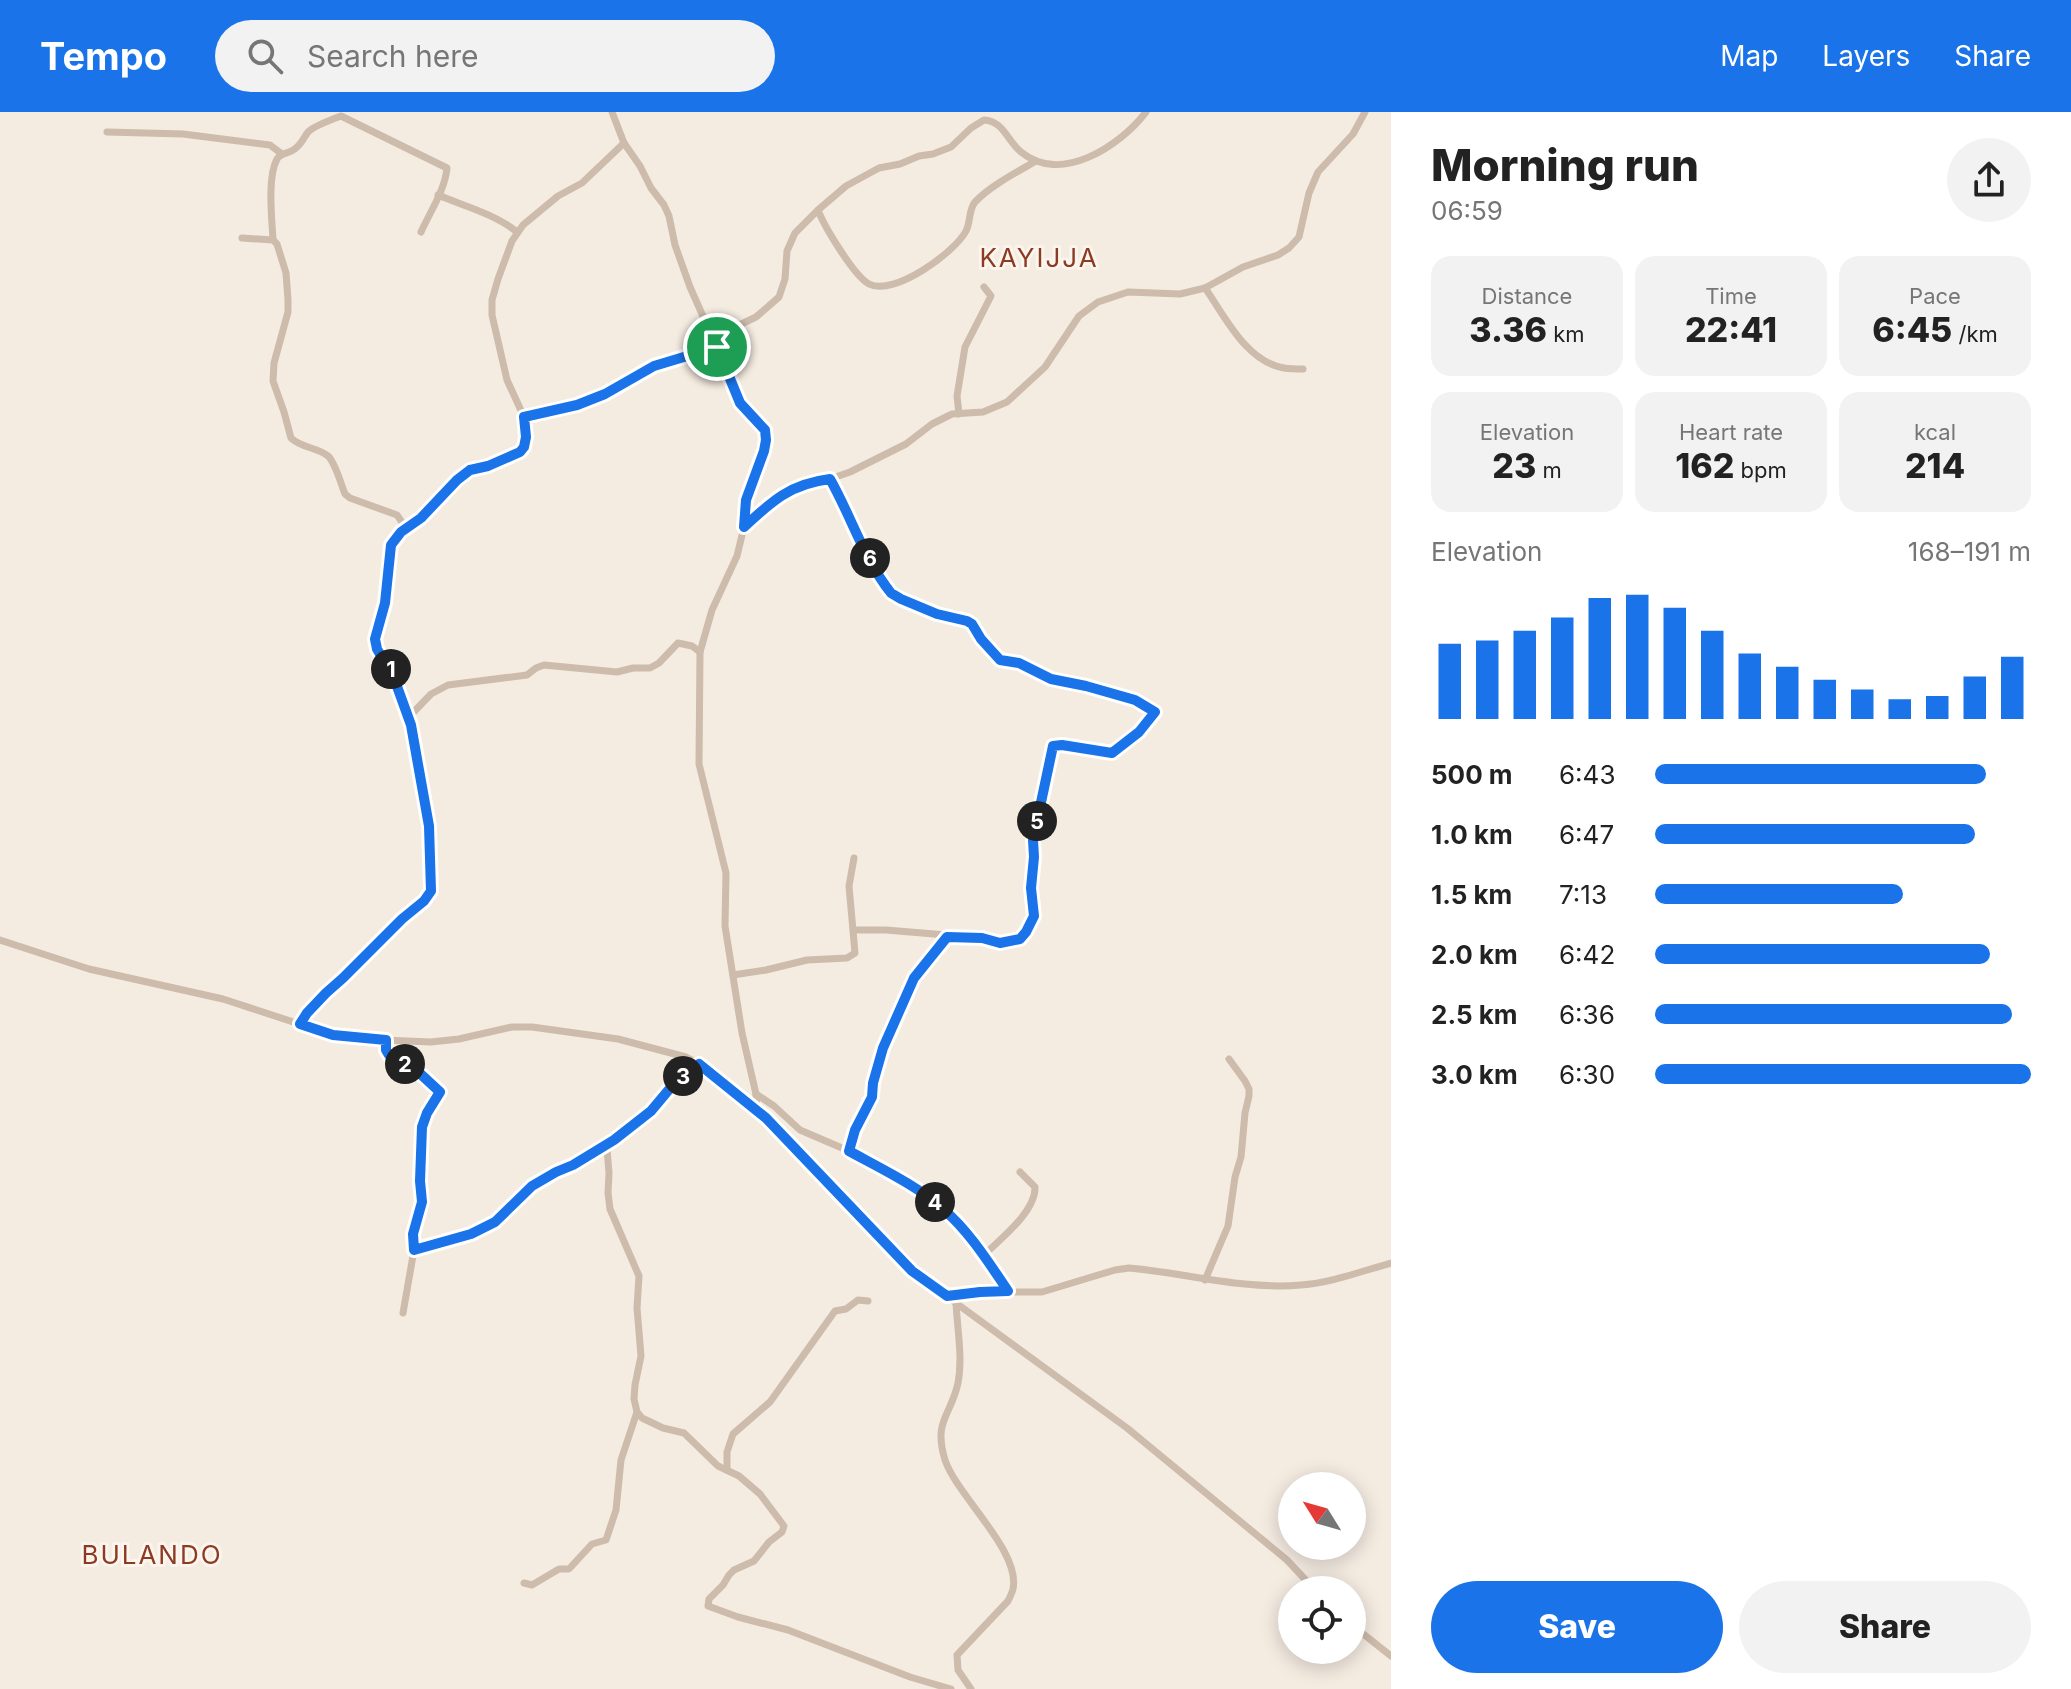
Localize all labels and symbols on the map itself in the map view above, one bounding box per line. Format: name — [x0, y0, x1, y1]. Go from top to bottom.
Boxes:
district label: KAYIJJA — [979, 242, 1099, 273]
pin — [683, 313, 751, 381]
pin: 6 — [850, 538, 890, 578]
pin: 1 — [371, 649, 411, 689]
pin: 5 — [1017, 801, 1057, 841]
pin: 2 — [385, 1044, 425, 1084]
pin: 3 — [663, 1056, 703, 1096]
pin: 4 — [915, 1182, 955, 1222]
north arrow — [1278, 1472, 1366, 1560]
district label: BULANDO — [81, 1539, 223, 1570]

